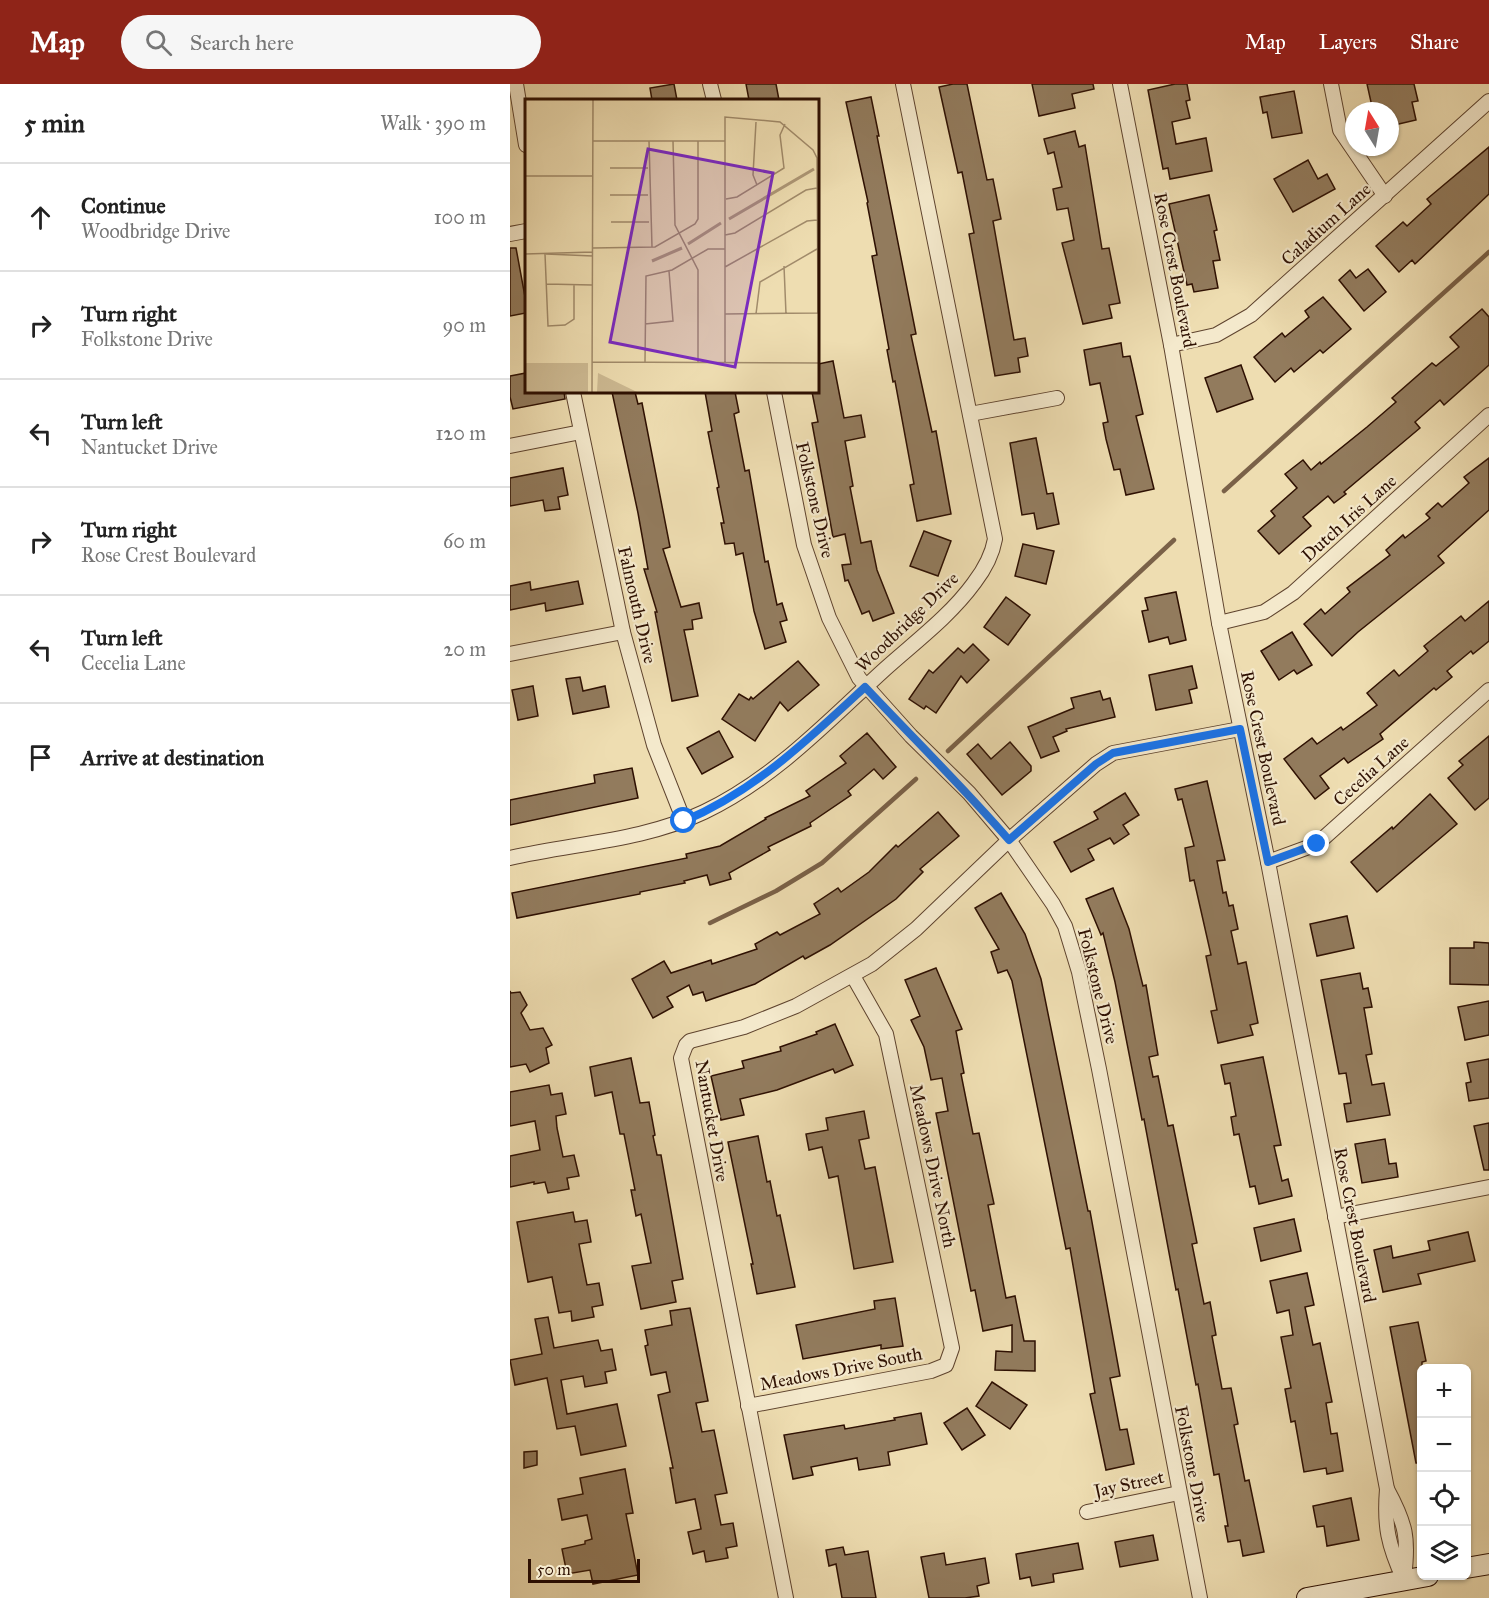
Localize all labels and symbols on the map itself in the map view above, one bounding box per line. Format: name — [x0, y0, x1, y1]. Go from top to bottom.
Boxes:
inset map — [525, 99, 819, 393]
north arrow — [1345, 102, 1399, 156]
street label: Caladium Lane — [1277, 178, 1375, 270]
street label: Rose Crest Boulevard — [1149, 190, 1201, 350]
street label: Folkstone Drive — [791, 440, 839, 560]
street label: Dutch Iris Lane — [1297, 470, 1401, 566]
street label: Falmouth Drive — [613, 544, 661, 666]
street label: Woodbridge Drive — [851, 567, 964, 677]
street label: Rose Crest Boulevard — [1236, 669, 1290, 827]
street label: Cecelia Lane — [1329, 731, 1413, 811]
route start — [670, 807, 696, 833]
route end — [1303, 830, 1329, 856]
street label: Folkstone Drive — [1073, 926, 1123, 1046]
street label: Nantucket Drive — [690, 1058, 734, 1184]
street label: Meadows Drive North — [905, 1082, 961, 1250]
street label: Rose Crest Boulevard — [1329, 1145, 1381, 1305]
street label: Meadows Drive South — [758, 1342, 924, 1396]
street label: Folkstone Drive — [1170, 1404, 1214, 1524]
street label: Jay Street — [1090, 1466, 1167, 1504]
scale bar — [528, 1556, 640, 1584]

